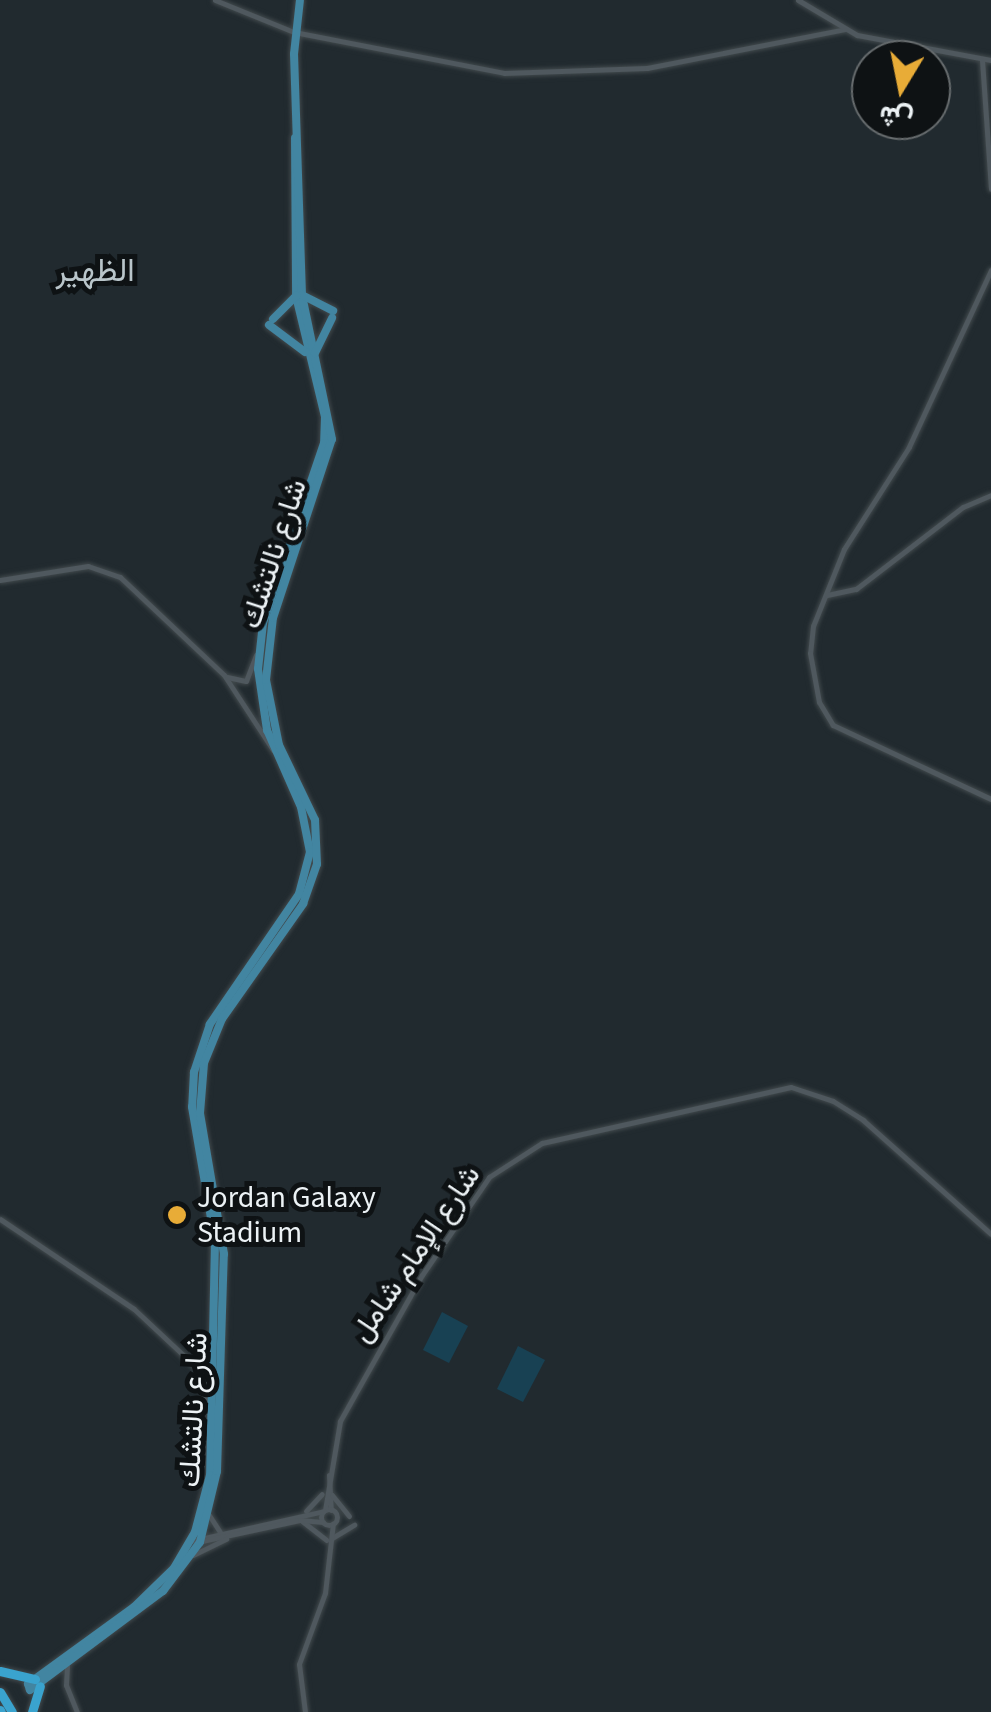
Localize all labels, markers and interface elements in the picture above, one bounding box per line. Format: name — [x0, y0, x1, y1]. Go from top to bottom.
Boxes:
north arrow — [851, 40, 951, 140]
text: ش — [876, 95, 916, 140]
district label: الظهير — [55, 252, 135, 290]
street label: شارع نالتشك — [233, 475, 315, 633]
street label: شارع الإمام شامل — [344, 1159, 488, 1349]
place label: Jordan Galaxy Stadium — [197, 1180, 376, 1250]
marker: Jordan Galaxy Stadium — [166, 1204, 188, 1226]
street label: شارع نالتشك — [172, 1332, 216, 1488]

